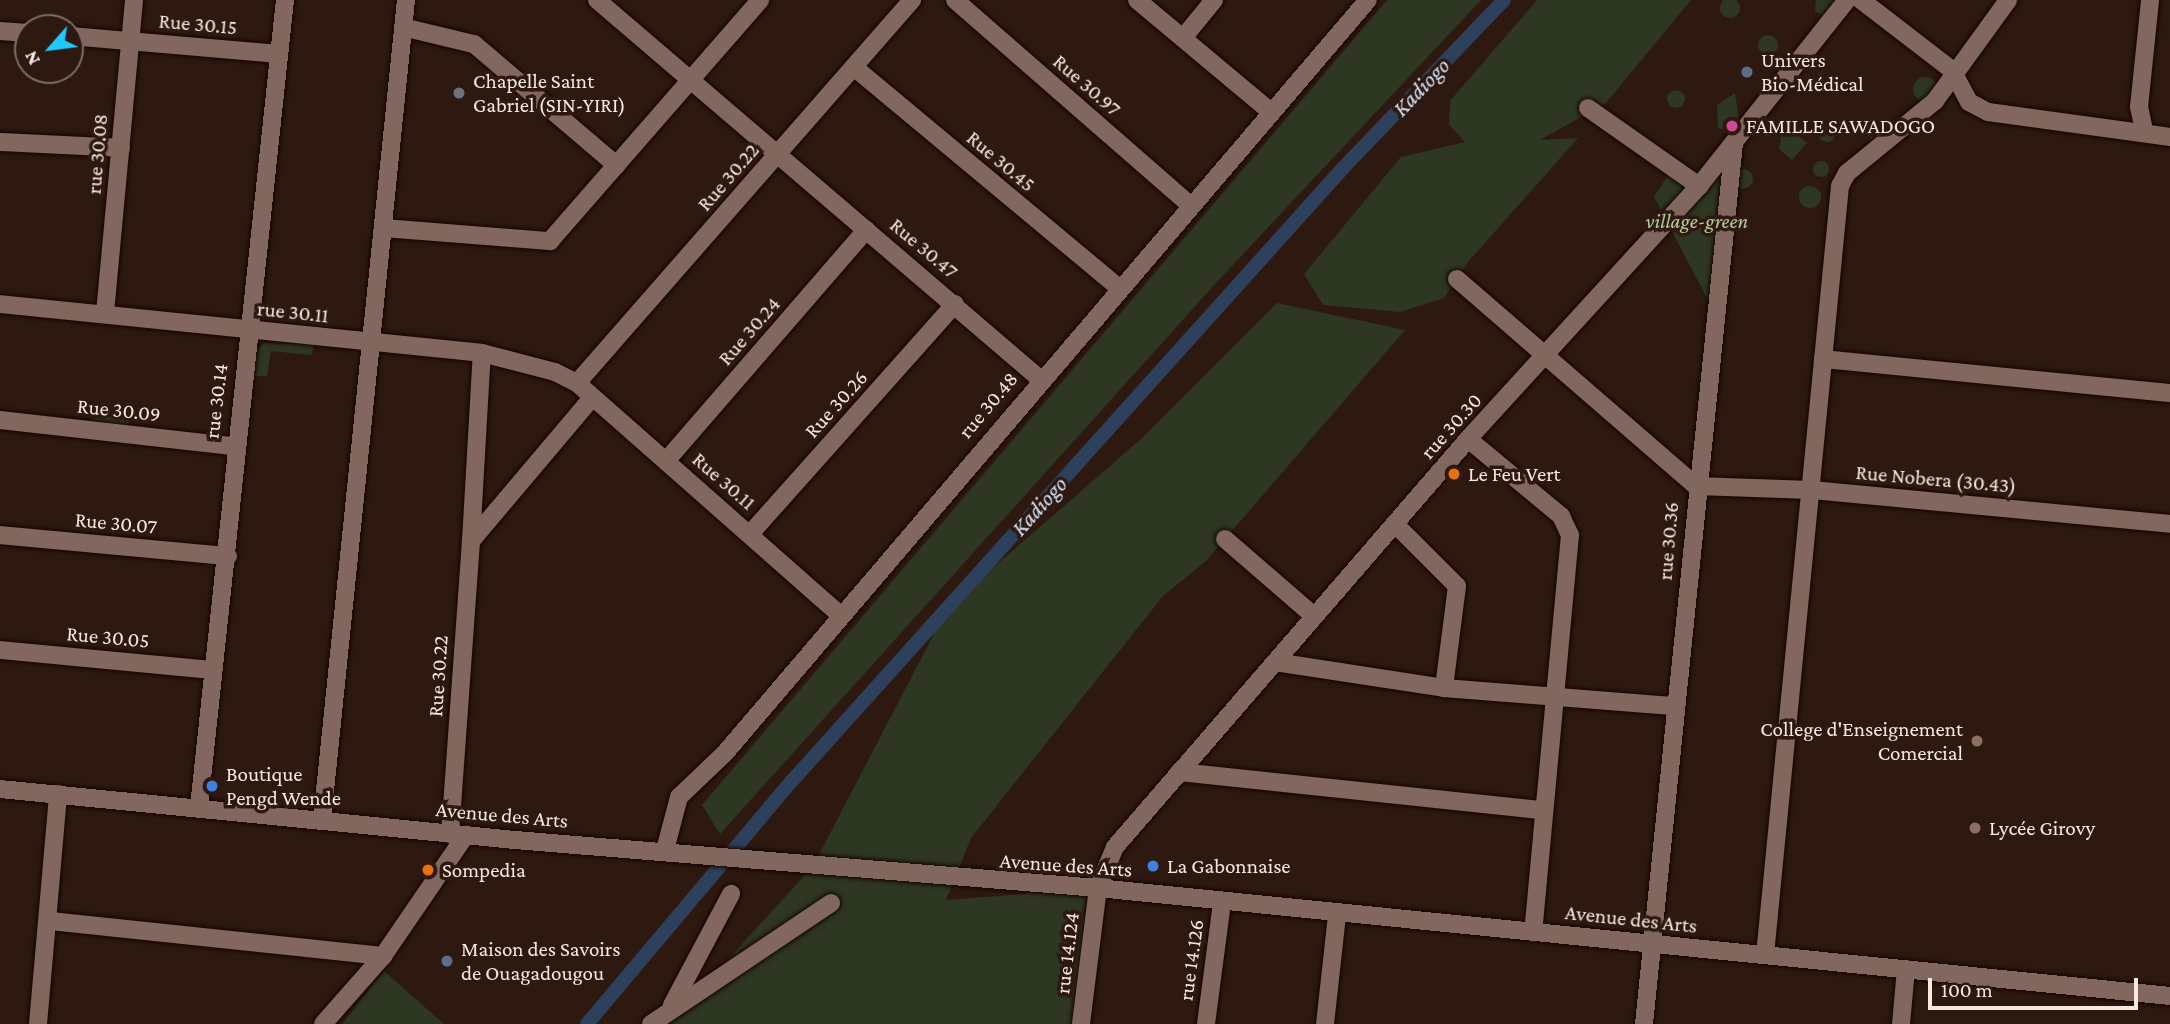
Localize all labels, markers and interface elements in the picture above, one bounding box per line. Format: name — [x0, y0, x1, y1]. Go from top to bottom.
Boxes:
street label: Rue 30.15 — [158, 8, 238, 40]
north arrow — [14, 14, 84, 84]
place label: Univers Bio-Médical — [1761, 47, 1864, 97]
text: N — [19, 48, 44, 69]
street label: Rue 30.97 — [1048, 49, 1126, 121]
water label: Kadiogo — [1387, 52, 1455, 122]
marker: Univers Bio-Médical — [1739, 64, 1755, 80]
place label: Chapelle Saint Gabriel (SIN-YIRI) — [473, 68, 626, 118]
marker: Chapelle Saint Gabriel (SIN-YIRI) — [451, 85, 467, 101]
street label: rue 30.08 — [81, 113, 113, 195]
place label: FAMILLE SAWADOGO — [1746, 113, 1935, 139]
marker: FAMILLE SAWADOGO — [1724, 118, 1740, 134]
street label: Rue 30.45 — [962, 125, 1040, 197]
street label: Rue 30.22 — [692, 138, 764, 216]
park label: village-green — [1646, 208, 1748, 234]
street label: Rue 30.47 — [885, 212, 963, 284]
street label: Rue 30.24 — [712, 292, 786, 370]
street label: rue 30.11 — [256, 296, 330, 328]
street label: rue 30.14 — [199, 362, 233, 440]
street label: Rue 30.26 — [799, 365, 873, 443]
street label: rue 30.48 — [953, 366, 1023, 444]
street label: rue 30.30 — [1415, 388, 1487, 464]
street label: Rue 30.09 — [76, 393, 162, 427]
street label: Rue 30.11 — [687, 447, 761, 515]
street label: Rue Nobera (30.43) — [1855, 459, 2017, 499]
place label: Le Feu Vert — [1468, 461, 1561, 487]
marker: Le Feu Vert — [1446, 466, 1462, 482]
water label: Kadiogo — [1005, 471, 1073, 541]
street label: rue 30.36 — [1652, 501, 1684, 581]
street label: Rue 30.07 — [74, 507, 158, 539]
street label: Rue 30.05 — [66, 621, 150, 653]
street label: Rue 30.22 — [423, 634, 453, 718]
place label: College d'Enseignement Comercial — [1760, 716, 1963, 766]
marker: College d'Enseignement Comercial — [1969, 733, 1985, 749]
place label: Boutique Pengd Wende — [226, 761, 341, 811]
marker: Boutique Pengd Wende — [204, 778, 220, 794]
street label: Avenue des Arts — [435, 797, 569, 833]
place label: Lycée Girovy — [1989, 815, 2095, 841]
marker: Lycée Girovy — [1967, 820, 1983, 836]
street label: Avenue des Arts — [999, 848, 1133, 882]
place label: La Gabonnaise — [1167, 853, 1291, 879]
place label: Sompedia — [442, 857, 526, 883]
marker: La Gabonnaise — [1145, 858, 1161, 874]
marker: Sompedia — [420, 862, 436, 878]
street label: Avenue des Arts — [1564, 900, 1698, 938]
street label: rue 14.124 — [1049, 911, 1085, 995]
street label: rue 14.126 — [1173, 918, 1209, 1002]
place label: Maison des Savoirs de Ouagadougou — [461, 936, 620, 986]
marker: Maison des Savoirs de Ouagadougou — [439, 953, 455, 969]
scale bar — [1932, 964, 2142, 1008]
text: 100 m — [1941, 978, 1993, 1002]

